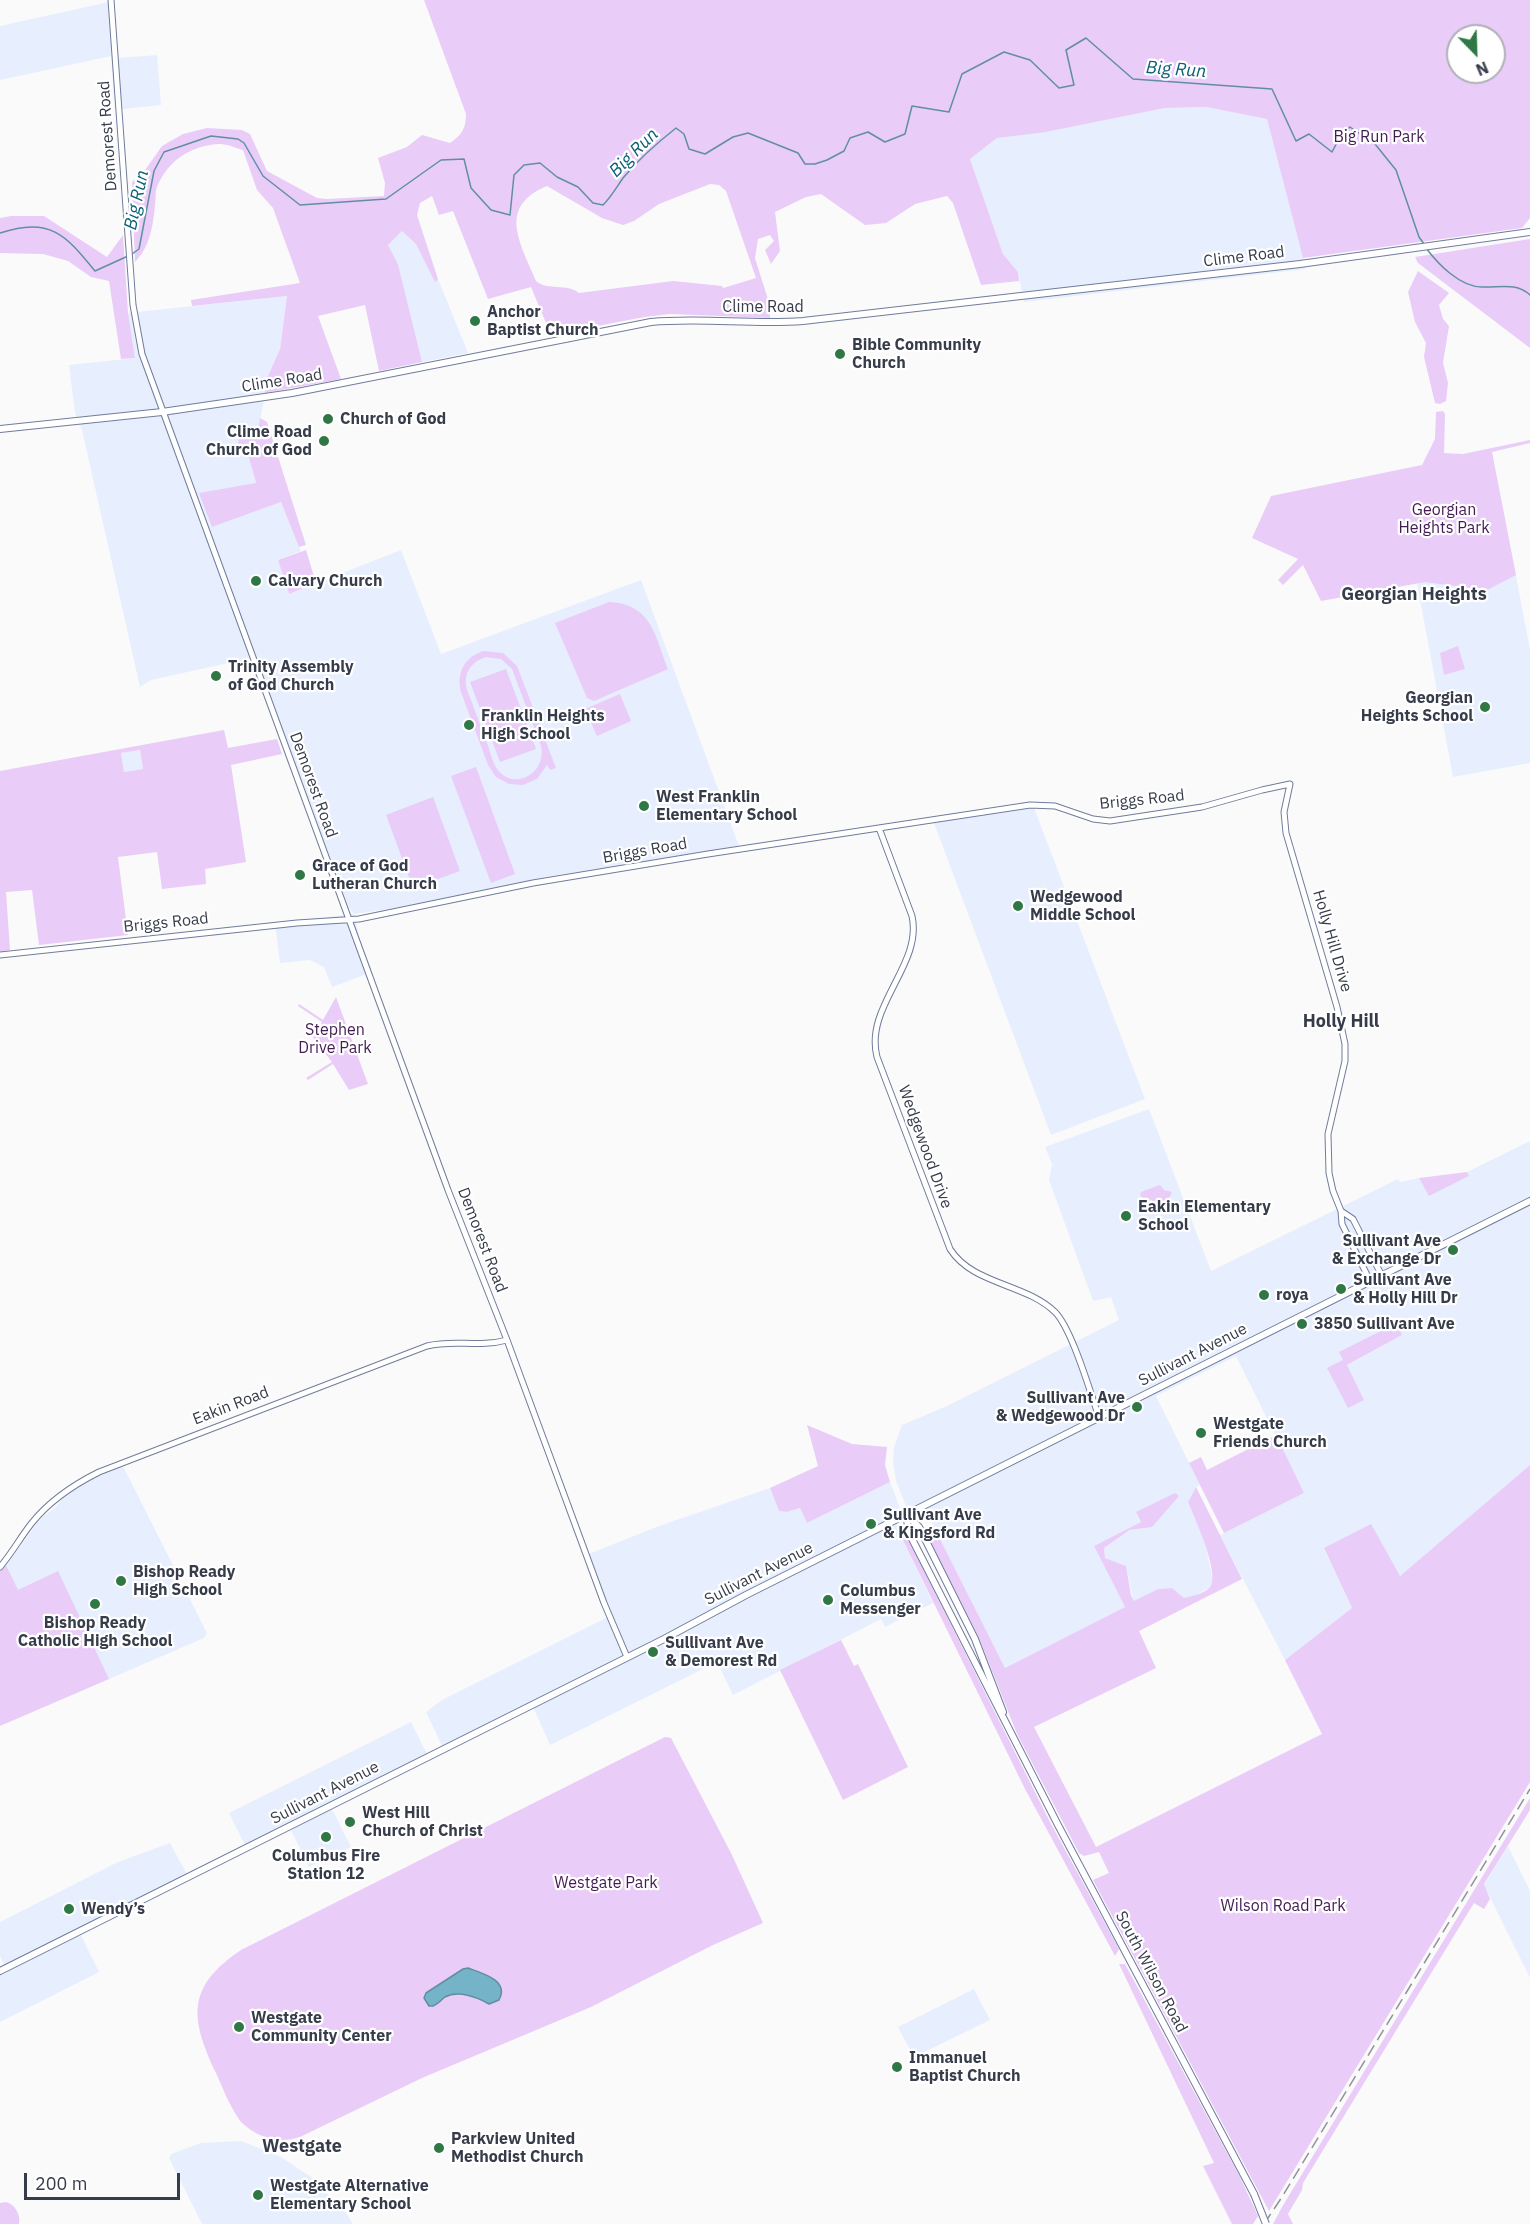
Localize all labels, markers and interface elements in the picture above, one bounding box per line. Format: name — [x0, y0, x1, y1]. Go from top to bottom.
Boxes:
north arrow — [1446, 24, 1506, 84]
water label: Big Run — [1145, 57, 1207, 83]
text: N — [1473, 57, 1491, 80]
street label: Demorest Road — [95, 80, 121, 192]
water label: Big Run — [605, 124, 663, 182]
park label: Big Run Park — [1333, 127, 1425, 147]
water label: Big Run — [120, 168, 154, 232]
street label: Clime Road — [1202, 242, 1286, 272]
street label: Clime Road — [722, 297, 804, 317]
place label: Anchor Baptist Church — [487, 302, 599, 340]
marker: Anchor Baptist Church — [468, 314, 482, 328]
place label: Bible Community Church — [852, 335, 981, 373]
marker: Bible Community Church — [833, 347, 847, 361]
street label: Clime Road — [240, 365, 324, 397]
place label: Church of God — [340, 409, 446, 429]
marker: Church of God — [321, 412, 335, 426]
place label: Clime Road Church of God — [206, 422, 312, 460]
marker: Clime Road Church of God — [317, 434, 331, 448]
park label: Georgian Heights Park — [1398, 500, 1490, 538]
place label: Calvary Church — [268, 571, 382, 591]
marker: Calvary Church — [249, 574, 263, 588]
district label: Georgian Heights — [1341, 584, 1487, 606]
place label: Trinity Assembly of God Church — [228, 657, 354, 695]
marker: Trinity Assembly of God Church — [209, 669, 223, 683]
place label: Georgian Heights School — [1361, 688, 1473, 726]
marker: Georgian Heights School — [1478, 700, 1492, 714]
place label: Franklin Heights High School — [481, 706, 604, 744]
marker: Franklin Heights High School — [462, 718, 476, 732]
street label: Demorest Road — [285, 730, 341, 840]
street label: Briggs Road — [1098, 786, 1186, 814]
place label: West Franklin Elementary School — [656, 787, 797, 825]
marker: West Franklin Elementary School — [637, 799, 651, 813]
street label: Briggs Road — [601, 834, 689, 868]
place label: Grace of God Lutheran Church — [312, 856, 437, 894]
marker: Grace of God Lutheran Church — [293, 868, 307, 882]
place label: Wedgewood Middle School — [1030, 887, 1135, 925]
street label: Holly Hill Drive — [1308, 888, 1356, 994]
marker: Wedgewood Middle School — [1011, 899, 1025, 913]
street label: Briggs Road — [122, 909, 210, 937]
district label: Holly Hill — [1303, 1011, 1379, 1033]
park label: Stephen Drive Park — [298, 1020, 372, 1058]
street label: Wedgewood Drive — [894, 1083, 956, 1211]
street label: Demorest Road — [453, 1185, 511, 1295]
place label: Eakin Elementary School — [1138, 1197, 1271, 1235]
marker: Eakin Elementary School — [1119, 1209, 1133, 1223]
place label: Sullivant Ave & Exchange Dr — [1332, 1231, 1441, 1269]
marker: Sullivant Ave & Exchange Dr — [1446, 1243, 1460, 1257]
place label: Sullivant Ave & Holly Hill Dr — [1353, 1270, 1458, 1308]
marker: Sullivant Ave & Holly Hill Dr — [1334, 1282, 1348, 1296]
place label: roya — [1276, 1285, 1309, 1305]
marker: roya — [1257, 1288, 1271, 1302]
place label: 3850 Sullivant Ave — [1314, 1314, 1455, 1334]
marker: 3850 Sullivant Ave — [1295, 1317, 1309, 1331]
street label: Sullivant Avenue — [1136, 1319, 1250, 1391]
street label: Eakin Road — [190, 1383, 272, 1429]
place label: Sullivant Ave & Wedgewood Dr — [996, 1388, 1125, 1426]
marker: Sullivant Ave & Wedgewood Dr — [1130, 1400, 1144, 1414]
place label: Westgate Friends Church — [1213, 1414, 1327, 1452]
marker: Westgate Friends Church — [1194, 1426, 1208, 1440]
place label: Sullivant Ave & Kingsford Rd — [883, 1505, 995, 1543]
marker: Sullivant Ave & Kingsford Rd — [864, 1517, 878, 1531]
street label: Sullivant Avenue — [702, 1538, 816, 1610]
place label: Bishop Ready High School — [133, 1562, 235, 1600]
marker: Bishop Ready High School — [114, 1574, 128, 1588]
place label: Columbus Messenger — [840, 1581, 921, 1619]
marker: Columbus Messenger — [821, 1593, 835, 1607]
marker: Bishop Ready Catholic High School — [88, 1597, 102, 1611]
place label: Bishop Ready Catholic High School — [18, 1613, 172, 1651]
place label: Sullivant Ave & Demorest Rd — [665, 1633, 777, 1671]
marker: Sullivant Ave & Demorest Rd — [646, 1645, 660, 1659]
street label: Sullivant Avenue — [268, 1757, 382, 1829]
place label: West Hill Church of Christ — [362, 1803, 483, 1841]
marker: West Hill Church of Christ — [343, 1815, 357, 1829]
marker: Columbus Fire Station 12 — [319, 1830, 333, 1844]
place label: Columbus Fire Station 12 — [272, 1846, 380, 1884]
park label: Westgate Park — [554, 1873, 658, 1893]
park label: Wilson Road Park — [1220, 1896, 1346, 1916]
place label: Wendy’s — [81, 1899, 145, 1919]
marker: Wendy’s — [62, 1902, 76, 1916]
street label: South Wilson Road — [1111, 1908, 1191, 2036]
place label: Westgate Community Center — [251, 2008, 392, 2046]
marker: Westgate Community Center — [232, 2020, 246, 2034]
place label: Immanuel Baptist Church — [909, 2048, 1021, 2086]
marker: Immanuel Baptist Church — [890, 2060, 904, 2074]
place label: Parkview United Methodist Church — [451, 2129, 584, 2167]
district label: Westgate — [262, 2136, 342, 2158]
marker: Parkview United Methodist Church — [432, 2141, 446, 2155]
scale bar — [27, 2161, 183, 2199]
text: 200 m — [35, 2172, 87, 2195]
place label: Westgate Alternative Elementary School — [270, 2176, 429, 2214]
marker: Westgate Alternative Elementary School — [251, 2188, 265, 2202]

